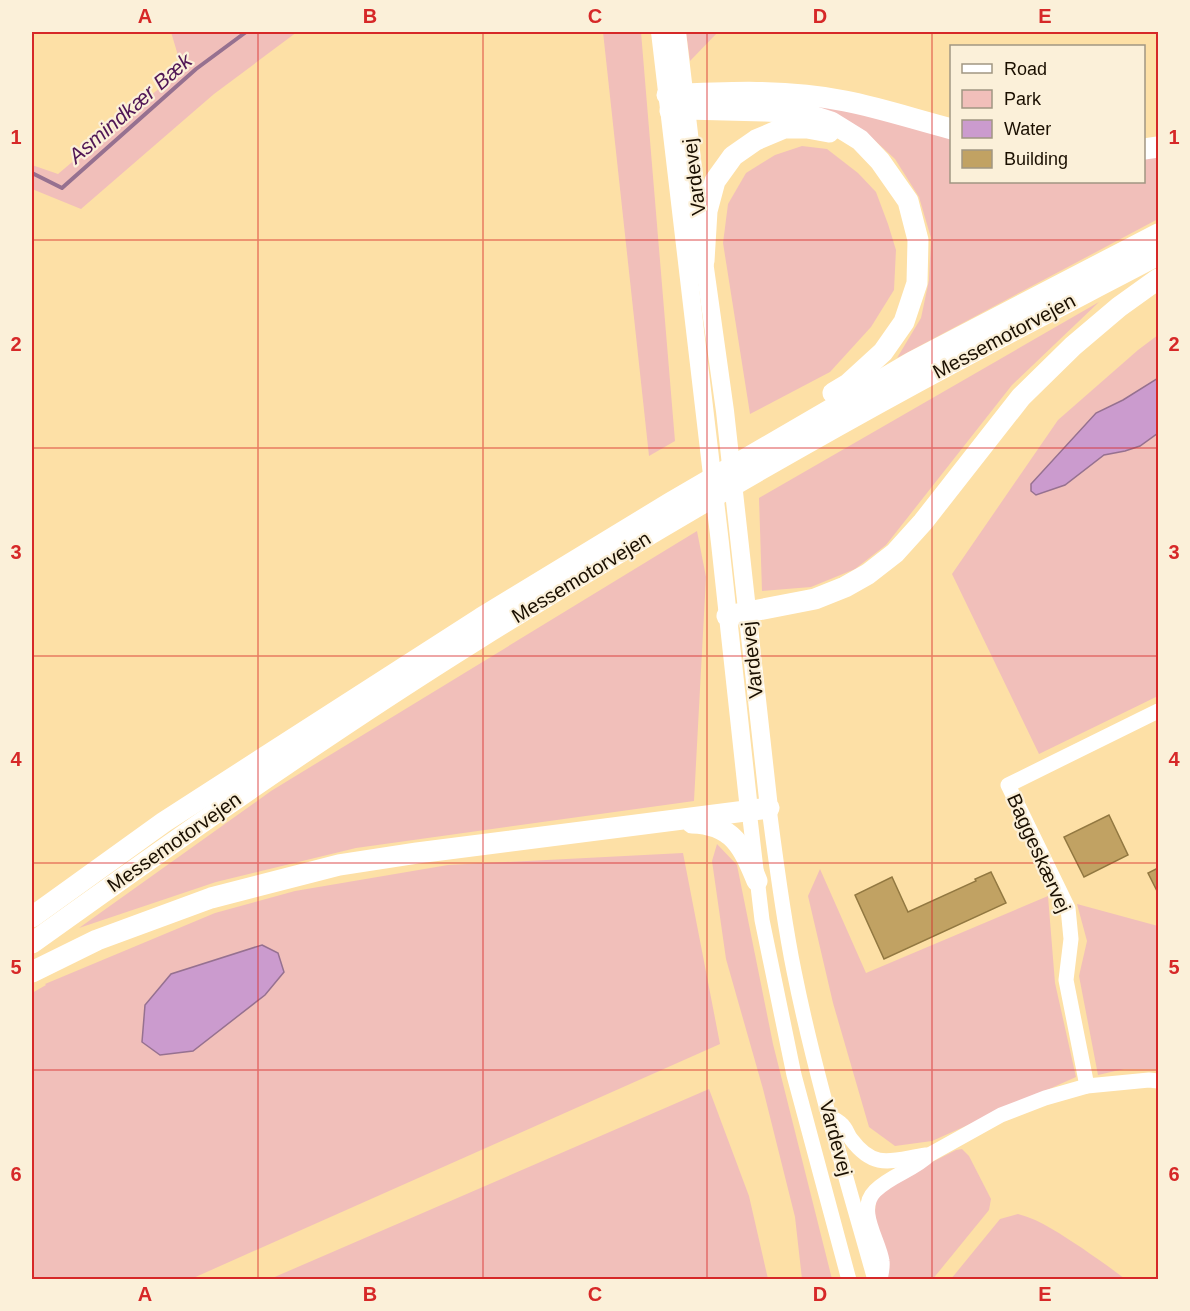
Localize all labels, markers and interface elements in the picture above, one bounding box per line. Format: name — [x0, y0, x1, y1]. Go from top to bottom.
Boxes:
text: A — [138, 5, 152, 27]
text: B — [363, 5, 377, 27]
text: C — [588, 5, 602, 27]
text: D — [813, 5, 827, 27]
text: E — [1038, 5, 1052, 27]
legend — [950, 45, 1145, 183]
water label: Asmindkær Bæk — [62, 47, 197, 169]
text: Road — [1004, 59, 1047, 79]
text: Park — [1004, 89, 1042, 109]
text: Water — [1004, 119, 1051, 139]
text: 1 — [10, 126, 22, 148]
text: 1 — [1168, 126, 1180, 148]
street label: Vardevej — [678, 137, 710, 217]
text: Building — [1004, 149, 1068, 169]
street label: Messemotorvejen — [929, 289, 1079, 383]
text: 2 — [10, 333, 22, 355]
text: 2 — [1168, 333, 1180, 355]
street label: Messemotorvejen — [508, 527, 654, 627]
text: 3 — [10, 541, 22, 563]
text: 3 — [1168, 541, 1180, 563]
street label: Vardevej — [737, 620, 767, 700]
text: 4 — [10, 748, 22, 770]
text: 4 — [1168, 748, 1180, 770]
street label: Messemotorvejen — [103, 788, 245, 896]
street label: Baggeskærvej — [1003, 790, 1075, 916]
text: 5 — [10, 956, 22, 978]
text: 5 — [1168, 956, 1180, 978]
street label: Vardevej — [815, 1098, 857, 1178]
text: 6 — [10, 1163, 22, 1185]
text: 6 — [1168, 1163, 1180, 1185]
text: A — [138, 1283, 152, 1305]
text: B — [363, 1283, 377, 1305]
text: C — [588, 1283, 602, 1305]
text: D — [813, 1283, 827, 1305]
text: E — [1038, 1283, 1052, 1305]

